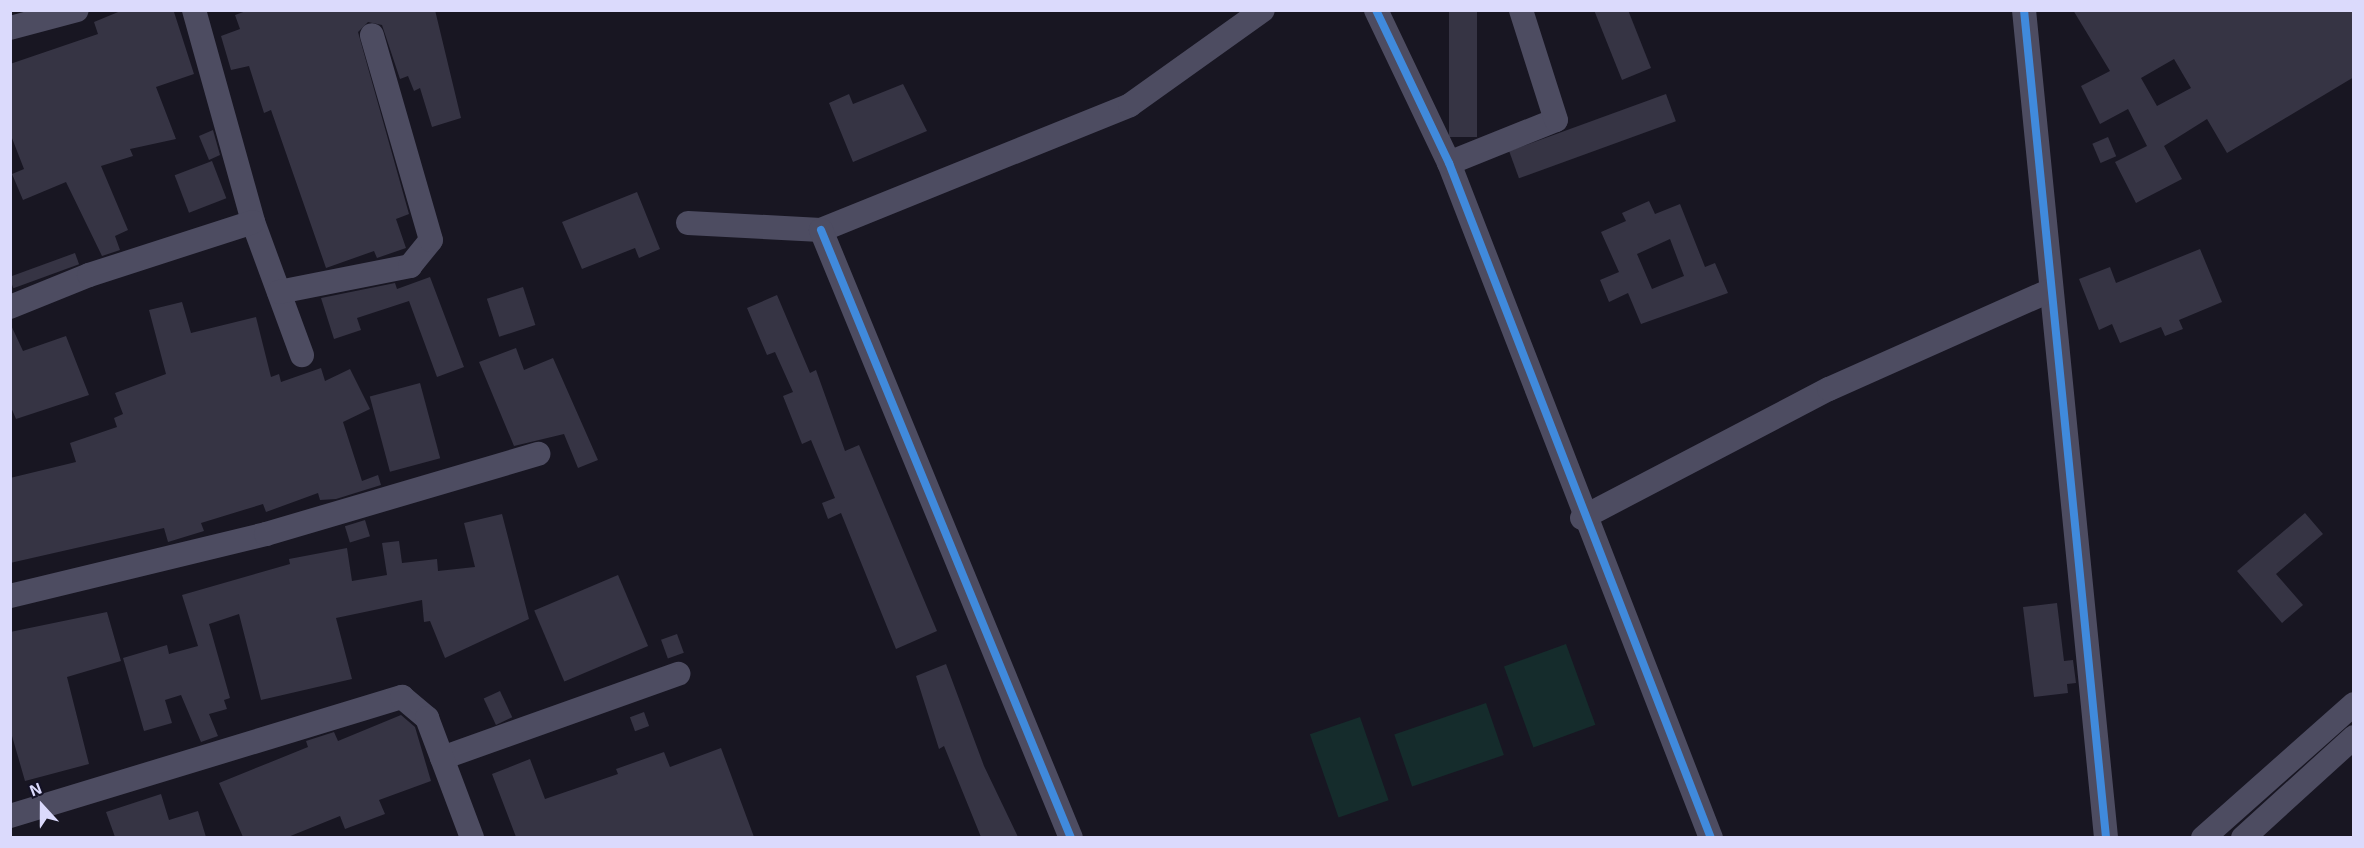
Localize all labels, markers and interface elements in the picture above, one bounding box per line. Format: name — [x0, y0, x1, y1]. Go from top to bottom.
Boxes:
north arrow — [12, 776, 72, 836]
text: N — [27, 778, 44, 800]

